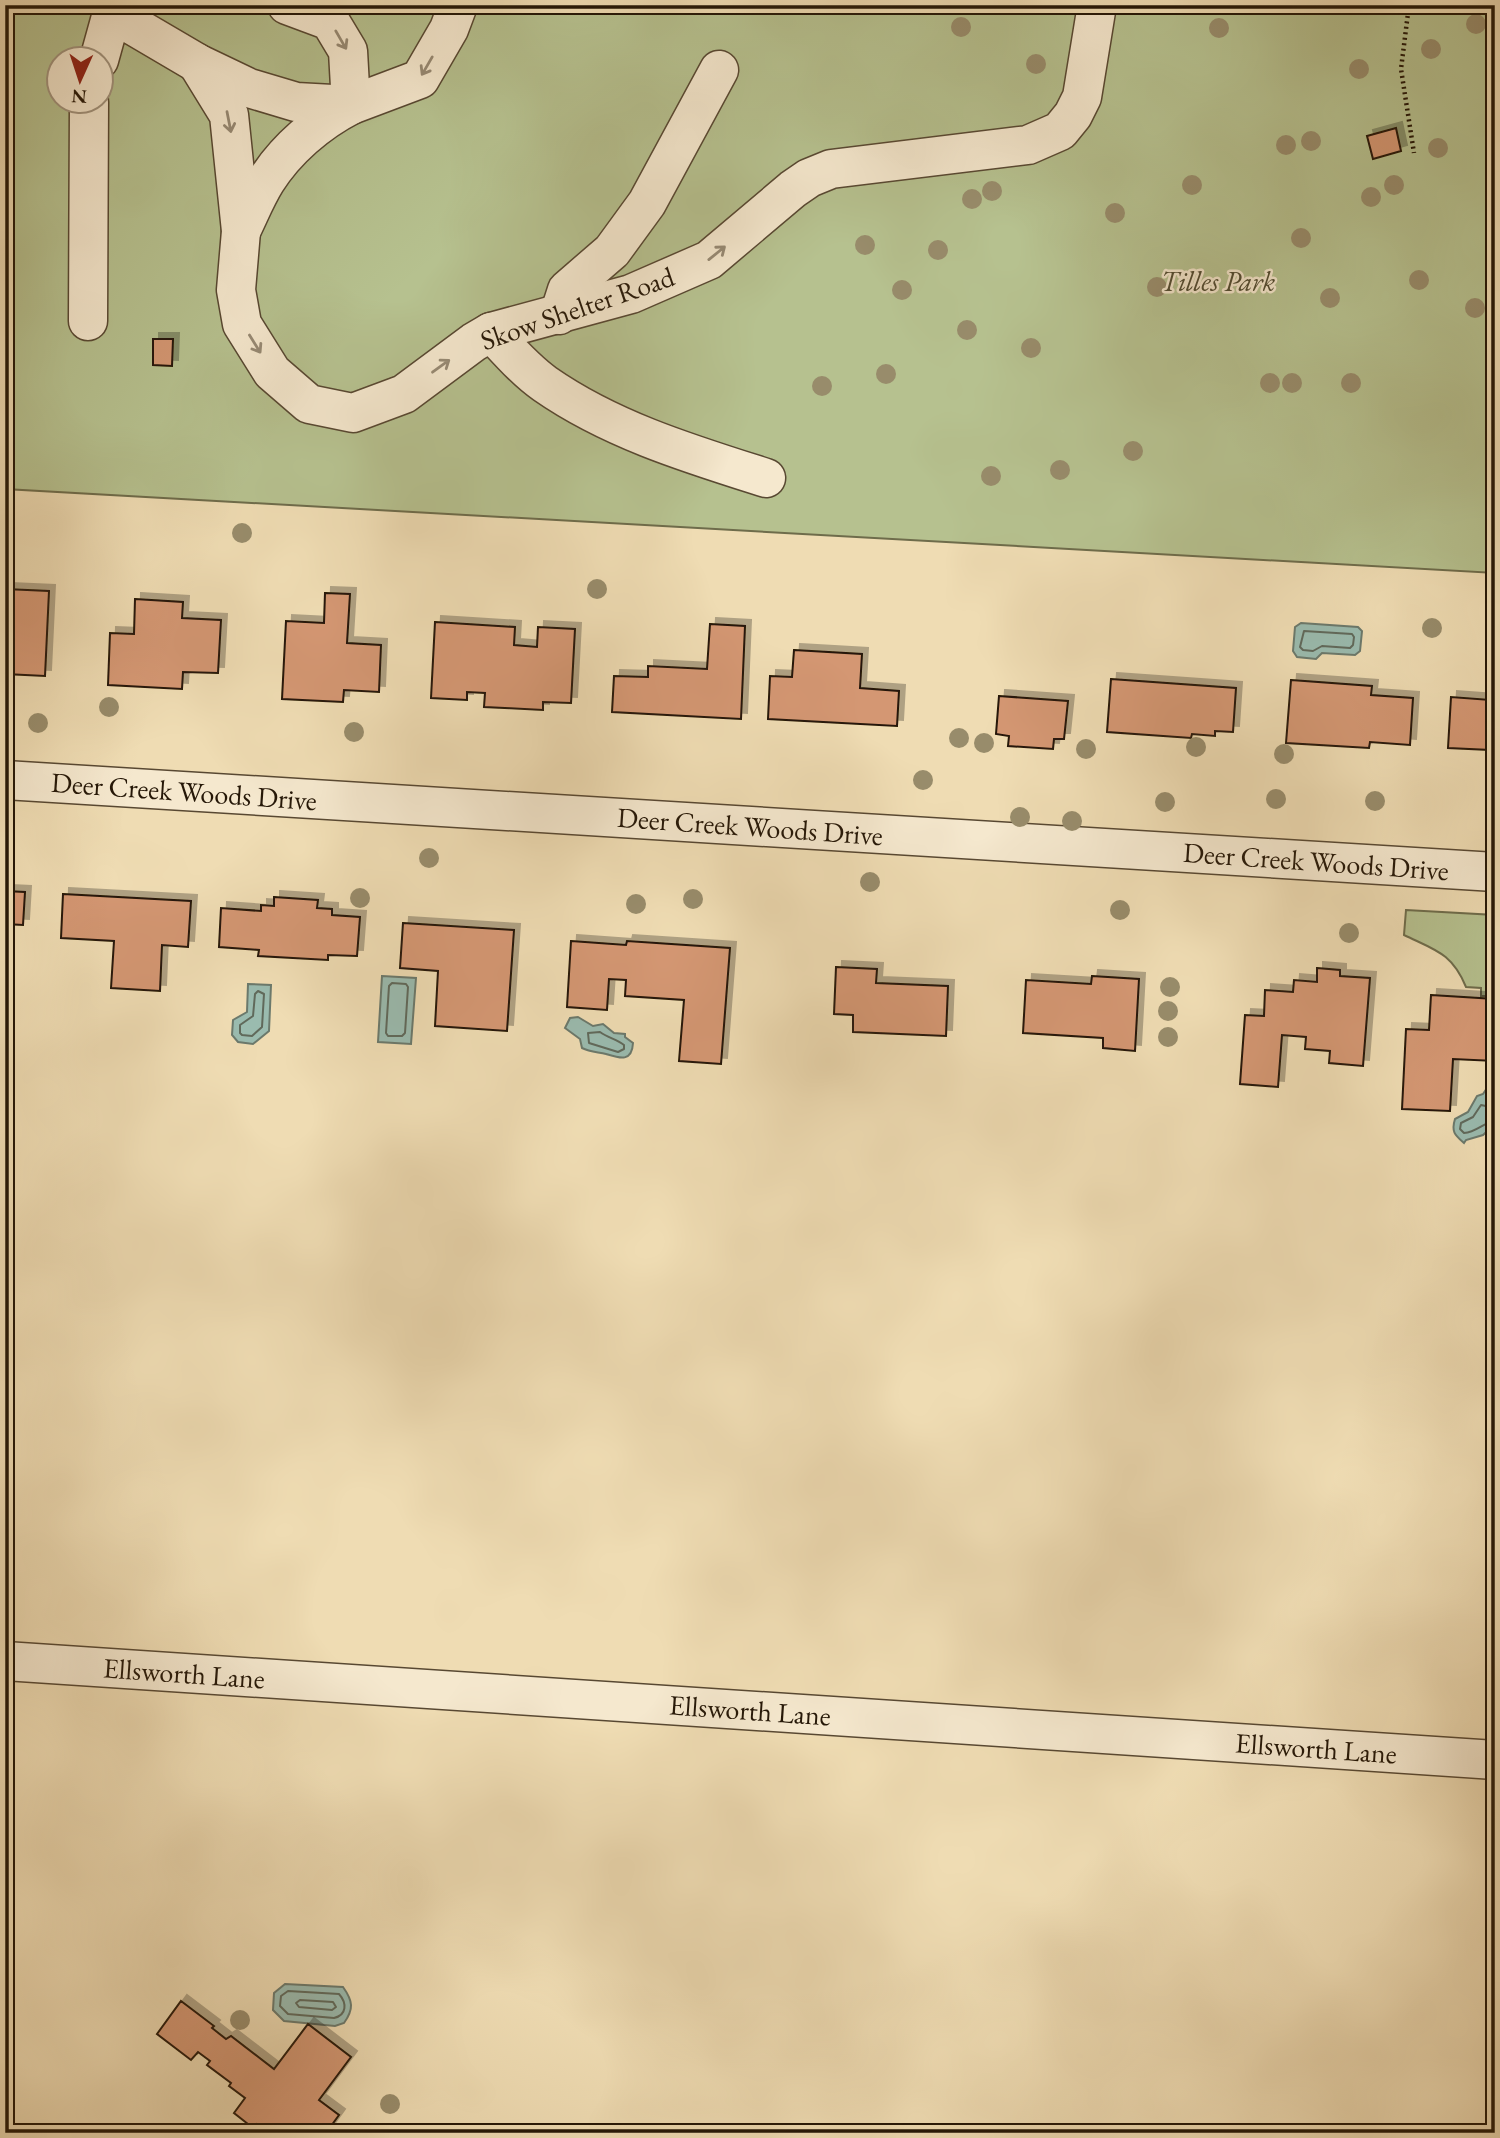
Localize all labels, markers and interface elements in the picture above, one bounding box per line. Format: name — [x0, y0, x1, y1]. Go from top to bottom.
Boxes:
one-way arrow — [334, 29, 348, 49]
north arrow — [46, 46, 116, 116]
one-way arrow — [420, 56, 434, 76]
text: N — [70, 84, 87, 109]
one-way arrow — [223, 110, 236, 133]
one-way arrow — [707, 245, 725, 260]
street label: Skow Shelter Road — [475, 258, 679, 358]
park label: Tilles Park — [1161, 263, 1276, 299]
one-way arrow — [248, 334, 262, 353]
one-way arrow — [432, 359, 451, 374]
street label: Deer Creek Woods Drive — [50, 764, 318, 818]
street label: Deer Creek Woods Drive — [616, 799, 884, 853]
street label: Deer Creek Woods Drive — [1182, 834, 1450, 888]
street label: Ellsworth Lane — [102, 1649, 266, 1697]
street label: Ellsworth Lane — [668, 1686, 832, 1734]
street label: Ellsworth Lane — [1234, 1724, 1398, 1772]

